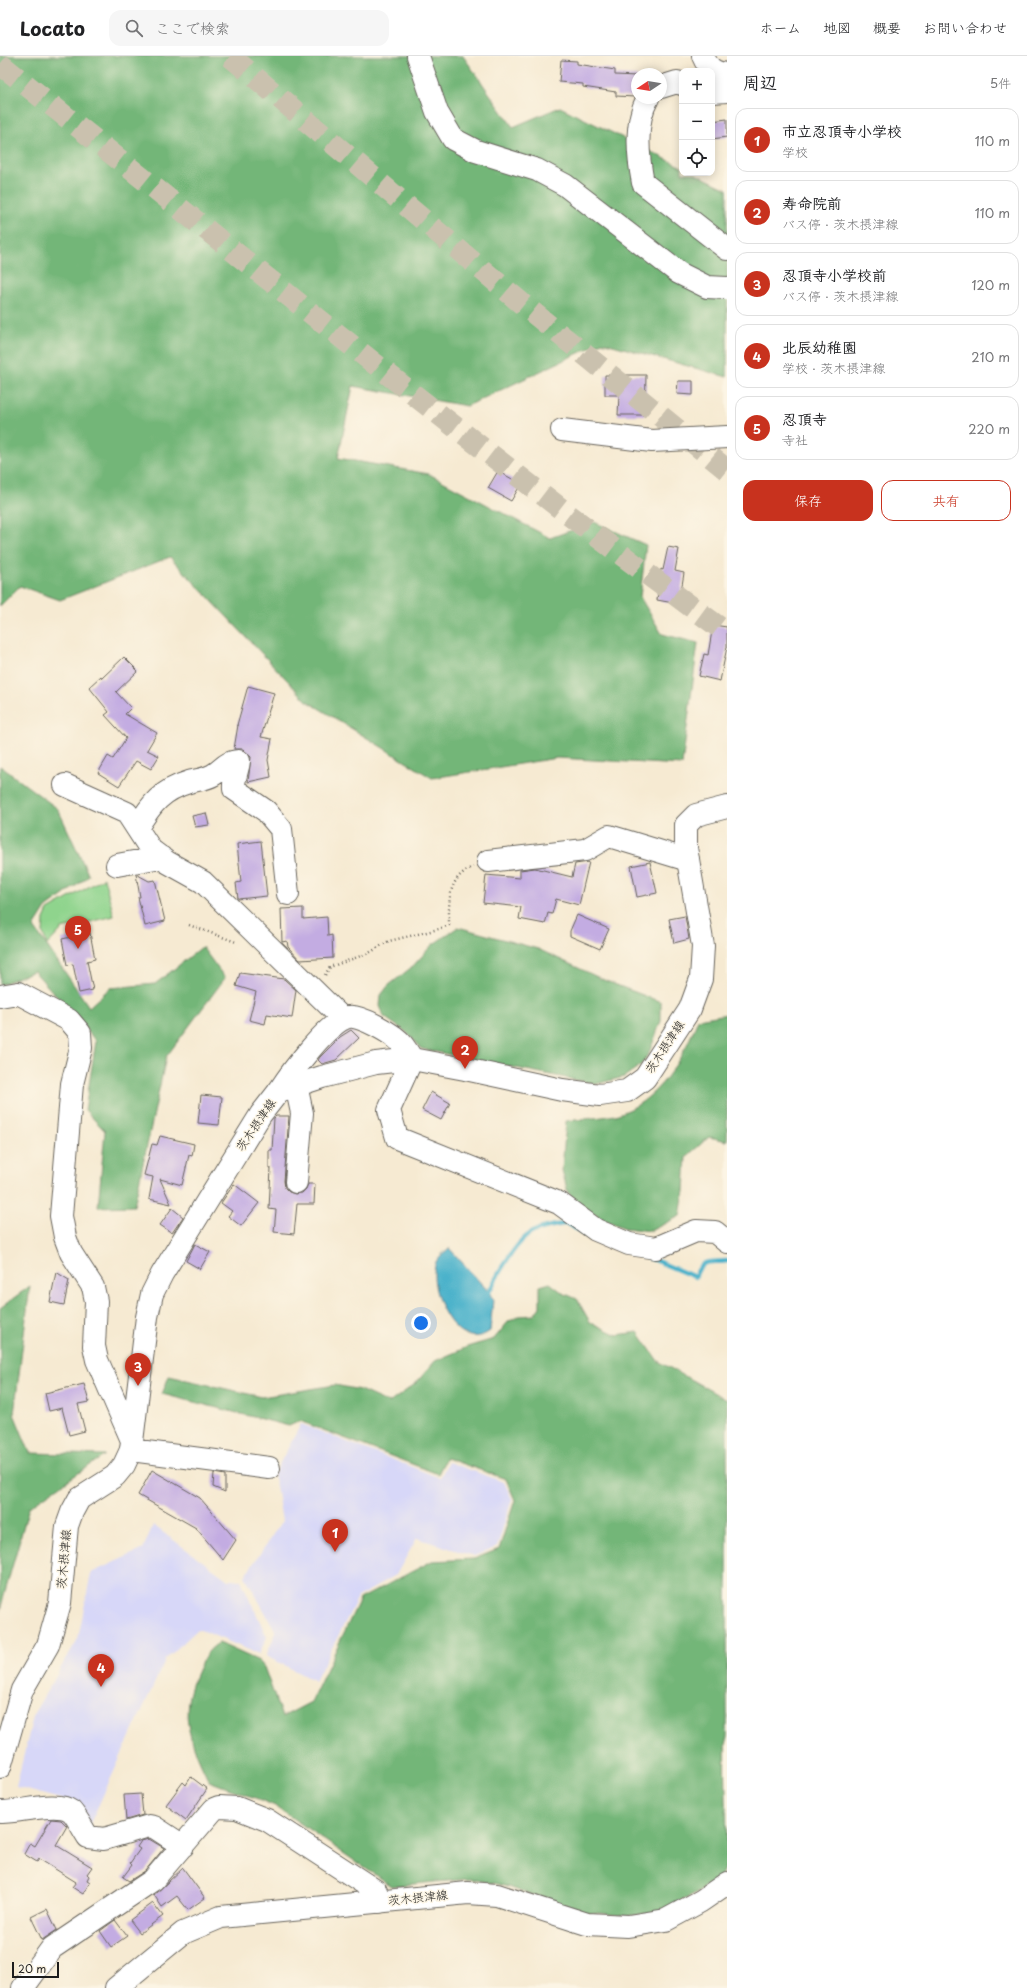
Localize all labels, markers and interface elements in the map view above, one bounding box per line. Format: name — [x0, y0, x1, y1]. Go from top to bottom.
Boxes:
search box — [109, 10, 389, 46]
text: Locato — [20, 14, 85, 42]
text: ここで検索 — [155, 16, 230, 39]
icon: search — [123, 17, 145, 39]
text: ホーム — [760, 17, 801, 38]
text: 地図 — [823, 17, 851, 38]
text: 概要 — [873, 17, 901, 38]
text: お問い合わせ — [923, 17, 1007, 38]
north arrow — [631, 68, 667, 104]
map controls — [679, 68, 715, 176]
button: + — [679, 68, 715, 104]
text: 周辺 — [743, 69, 777, 95]
text: 5件 — [990, 73, 1011, 92]
button: − — [679, 104, 715, 140]
text: 市立忍頂寺小学校 — [782, 119, 902, 142]
text: 1 — [754, 131, 760, 150]
text: 110 m — [975, 131, 1010, 150]
button: locate — [679, 140, 715, 176]
text: 学校 — [782, 142, 808, 161]
text: 寿命院前 — [782, 191, 842, 214]
text: 2 — [752, 203, 762, 222]
text: 110 m — [975, 203, 1010, 222]
text: バス停 · 茨木摂津線 — [782, 214, 898, 233]
text: 忍頂寺小学校前 — [782, 263, 887, 286]
text: 3 — [753, 275, 761, 294]
text: 120 m — [971, 275, 1010, 294]
text: バス停 · 茨木摂津線 — [782, 286, 898, 305]
text: 北辰幼稚園 — [782, 335, 857, 358]
text: 4 — [753, 347, 761, 366]
text: 210 m — [971, 347, 1010, 366]
text: 学校 · 茨木摂津線 — [782, 358, 885, 377]
text: 忍頂寺 — [782, 407, 827, 430]
text: 5 — [753, 419, 761, 438]
text: 220 m — [968, 419, 1010, 438]
text: 寺社 — [782, 430, 808, 449]
button: 保存 — [743, 480, 873, 521]
button: 共有 — [881, 480, 1011, 521]
pin: 5 — [65, 916, 91, 949]
street label: 茨木摂津線 — [640, 1016, 688, 1077]
pin: 2 — [452, 1036, 478, 1069]
street label: 茨木摂津線 — [231, 1095, 279, 1154]
your location — [411, 1313, 431, 1333]
pin: 3 — [125, 1353, 151, 1386]
pin: 1 — [322, 1519, 348, 1552]
street label: 茨木摂津線 — [51, 1528, 75, 1590]
pin: 4 — [88, 1654, 114, 1687]
street label: 茨木摂津線 — [387, 1885, 449, 1909]
scale bar — [12, 1960, 59, 1979]
text: 20 m — [18, 1960, 46, 1977]

